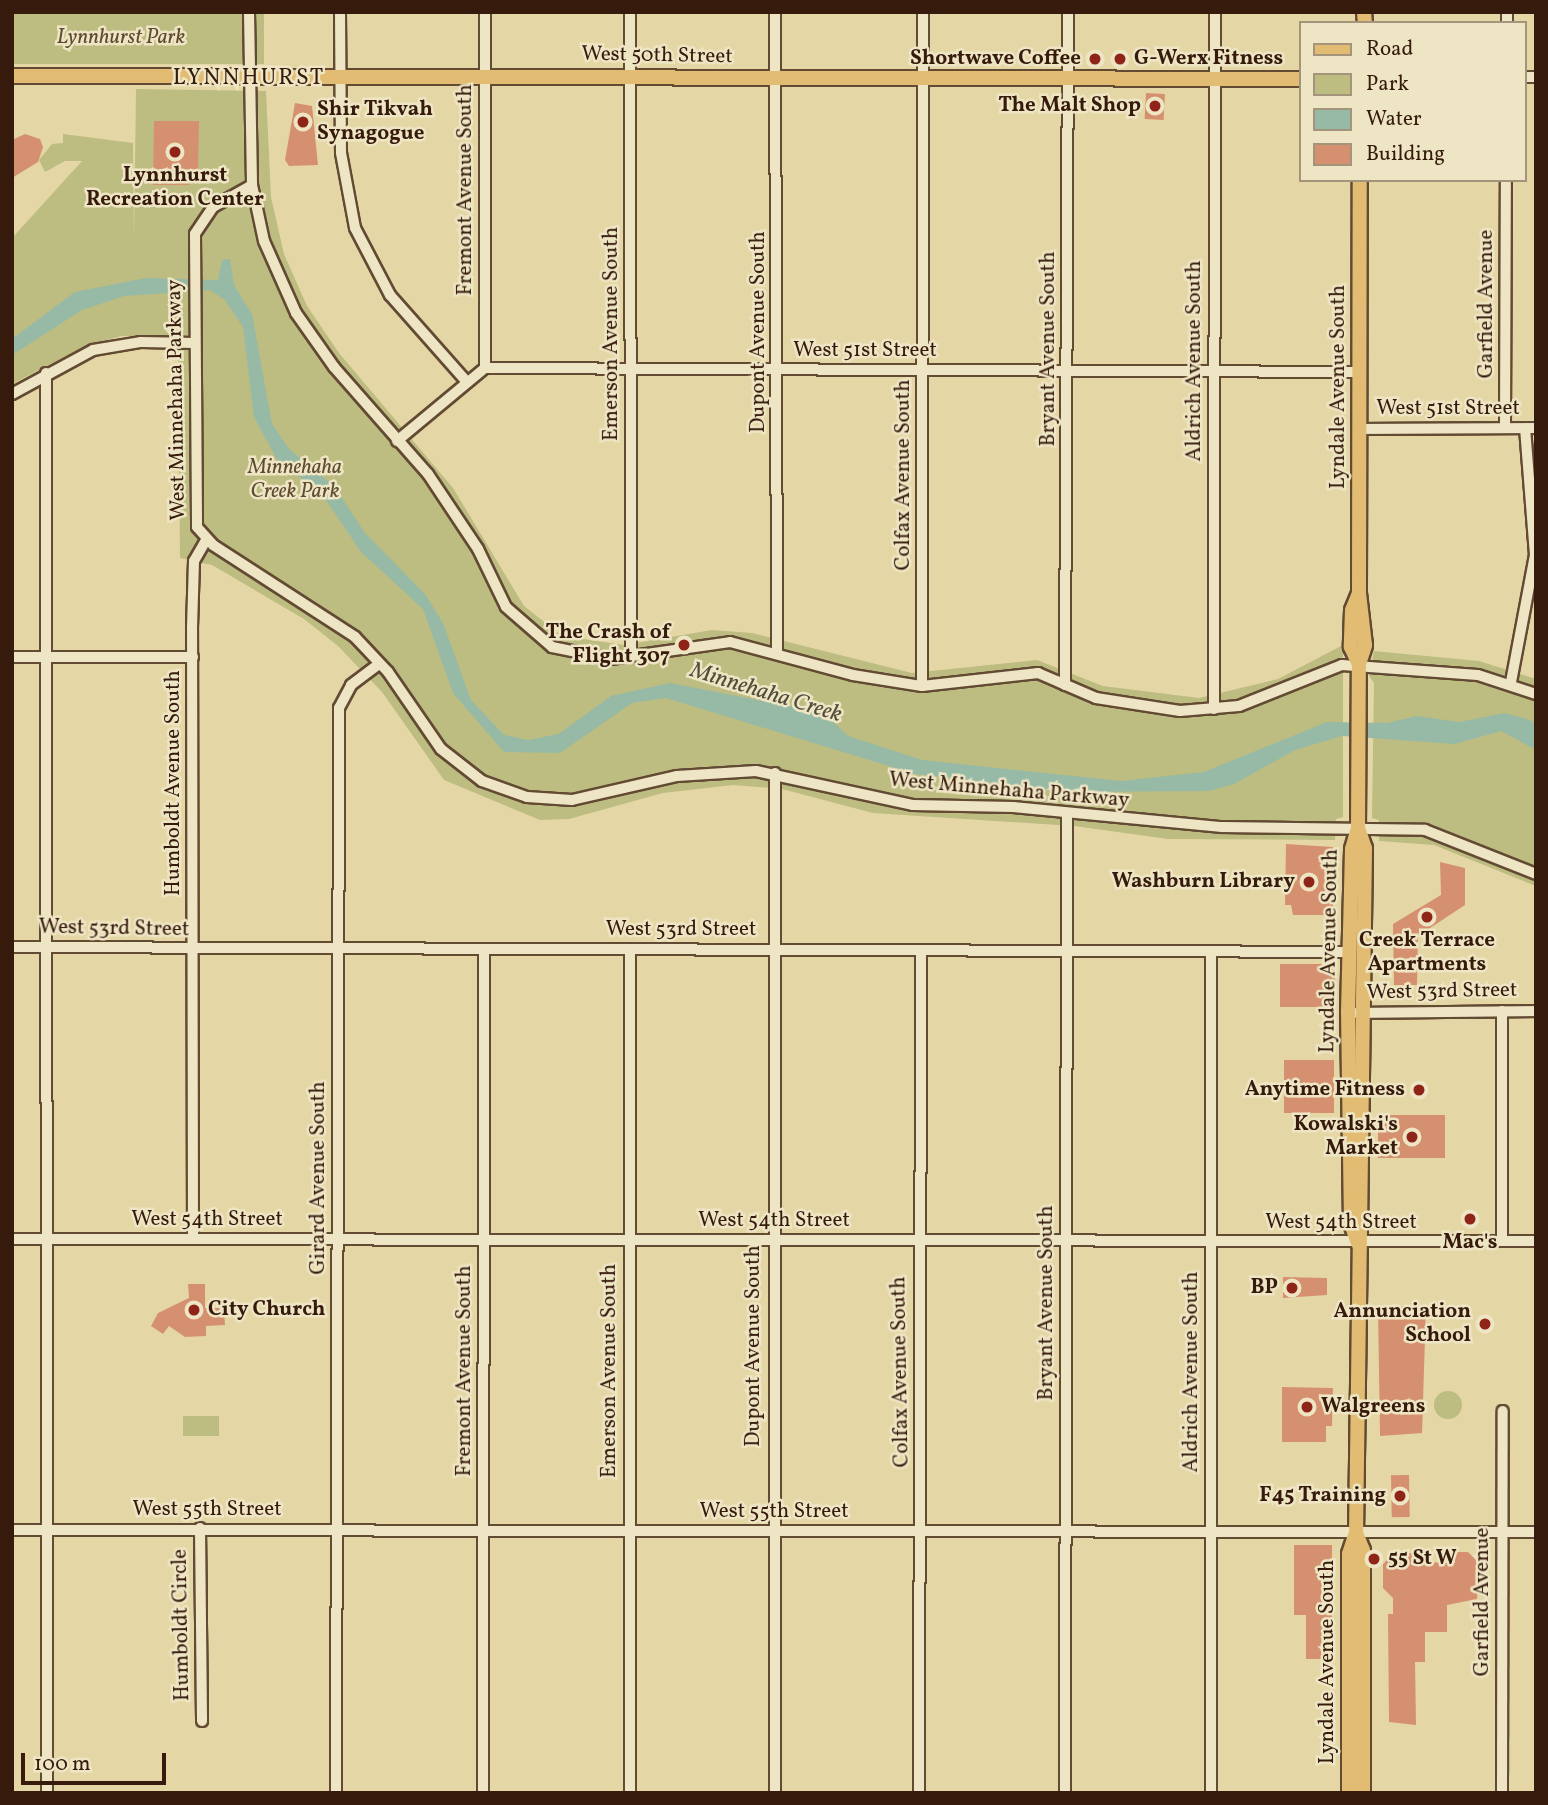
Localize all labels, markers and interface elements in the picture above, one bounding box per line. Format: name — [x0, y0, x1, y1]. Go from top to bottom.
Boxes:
legend — [1300, 21, 1527, 182]
park label: Lynnhurst Park — [57, 25, 185, 51]
text: Road — [1366, 35, 1413, 64]
street label: West 50th Street — [581, 42, 733, 70]
place label: Shortwave Coffee — [910, 46, 1081, 72]
place label: G-Werx Fitness — [1134, 46, 1283, 72]
marker: Shortwave Coffee — [1087, 51, 1103, 67]
marker: G-Werx Fitness — [1112, 51, 1128, 67]
district label: LYNNHURST — [174, 64, 324, 92]
text: Park — [1366, 70, 1409, 99]
street label: Fremont Avenue South — [453, 84, 479, 296]
place label: The Malt Shop — [998, 93, 1141, 119]
place label: Shir Tikvah Synagogue — [317, 97, 433, 147]
marker: The Malt Shop — [1147, 98, 1163, 114]
text: Water — [1366, 105, 1422, 134]
marker: Shir Tikvah Synagogue — [295, 114, 311, 130]
text: Building — [1366, 140, 1445, 169]
marker: Lynnhurst Recreation Center — [167, 144, 183, 160]
place label: Lynnhurst Recreation Center — [86, 163, 264, 213]
street label: Emerson Avenue South — [599, 227, 625, 441]
street label: Garfield Avenue — [1474, 230, 1500, 378]
street label: Dupont Avenue South — [746, 231, 772, 433]
street label: Bryant Avenue South — [1036, 251, 1062, 447]
street label: Aldrich Avenue South — [1182, 261, 1208, 461]
street label: West Minnehaha Parkway — [162, 279, 192, 521]
street label: Lyndale Avenue South — [1326, 285, 1352, 489]
street label: West 51st Street — [793, 338, 937, 364]
street label: Colfax Avenue South — [891, 380, 917, 570]
street label: West 51st Street — [1376, 396, 1520, 422]
park label: Minnehaha Creek Park — [248, 455, 342, 505]
place label: The Crash of Flight 307 — [546, 620, 670, 670]
marker: The Crash of Flight 307 — [676, 637, 692, 653]
water label: Minnehaha Creek — [687, 657, 845, 729]
street label: Humboldt Avenue South — [161, 670, 187, 896]
street label: West Minnehaha Parkway — [888, 768, 1130, 814]
street label: Lyndale Avenue South — [1316, 849, 1344, 1053]
place label: Washburn Library — [1112, 869, 1295, 895]
marker: Washburn Library — [1301, 874, 1317, 890]
marker: Creek Terrace Apartments — [1419, 909, 1435, 925]
street label: West 53rd Street — [38, 915, 190, 943]
street label: West 53rd Street — [606, 917, 756, 943]
place label: Creek Terrace Apartments — [1359, 928, 1495, 978]
street label: West 53rd Street — [1366, 978, 1518, 1006]
place label: Anytime Fitness — [1245, 1077, 1405, 1103]
street label: Girard Avenue South — [306, 1081, 332, 1275]
marker: Anytime Fitness — [1411, 1082, 1427, 1098]
place label: Kowalski's Market — [1294, 1112, 1398, 1162]
marker: Kowalski's Market — [1404, 1129, 1420, 1145]
street label: Bryant Avenue South — [1034, 1205, 1060, 1401]
street label: West 54th Street — [131, 1207, 283, 1233]
street label: West 54th Street — [698, 1208, 850, 1234]
street label: West 54th Street — [1265, 1210, 1417, 1236]
marker: Mac's — [1462, 1211, 1478, 1227]
place label: Mac's — [1442, 1230, 1498, 1256]
street label: Dupont Avenue South — [741, 1245, 767, 1447]
street label: Emerson Avenue South — [597, 1264, 623, 1478]
street label: Fremont Avenue South — [452, 1265, 478, 1477]
street label: Aldrich Avenue South — [1179, 1272, 1205, 1472]
place label: BP — [1251, 1275, 1278, 1301]
street label: Colfax Avenue South — [887, 1276, 915, 1468]
marker: BP — [1284, 1280, 1300, 1296]
place label: City Church — [208, 1297, 326, 1323]
place label: Annunciation School — [1333, 1299, 1471, 1349]
marker: City Church — [186, 1302, 202, 1318]
marker: Annunciation School — [1477, 1316, 1493, 1332]
place label: Walgreens — [1321, 1394, 1425, 1420]
marker: Walgreens — [1299, 1399, 1315, 1415]
place label: F45 Training — [1259, 1483, 1386, 1509]
marker: F45 Training — [1392, 1488, 1408, 1504]
street label: West 55th Street — [132, 1497, 282, 1523]
street label: West 55th Street — [699, 1499, 849, 1525]
street label: Garfield Avenue — [1470, 1528, 1496, 1676]
place label: 55 St W — [1388, 1546, 1457, 1572]
street label: Humboldt Circle — [168, 1549, 196, 1701]
marker: 55 St W — [1366, 1551, 1382, 1567]
street label: Lyndale Avenue South — [1315, 1560, 1341, 1764]
scale bar — [24, 1738, 170, 1782]
text: 100 m — [34, 1750, 91, 1779]

